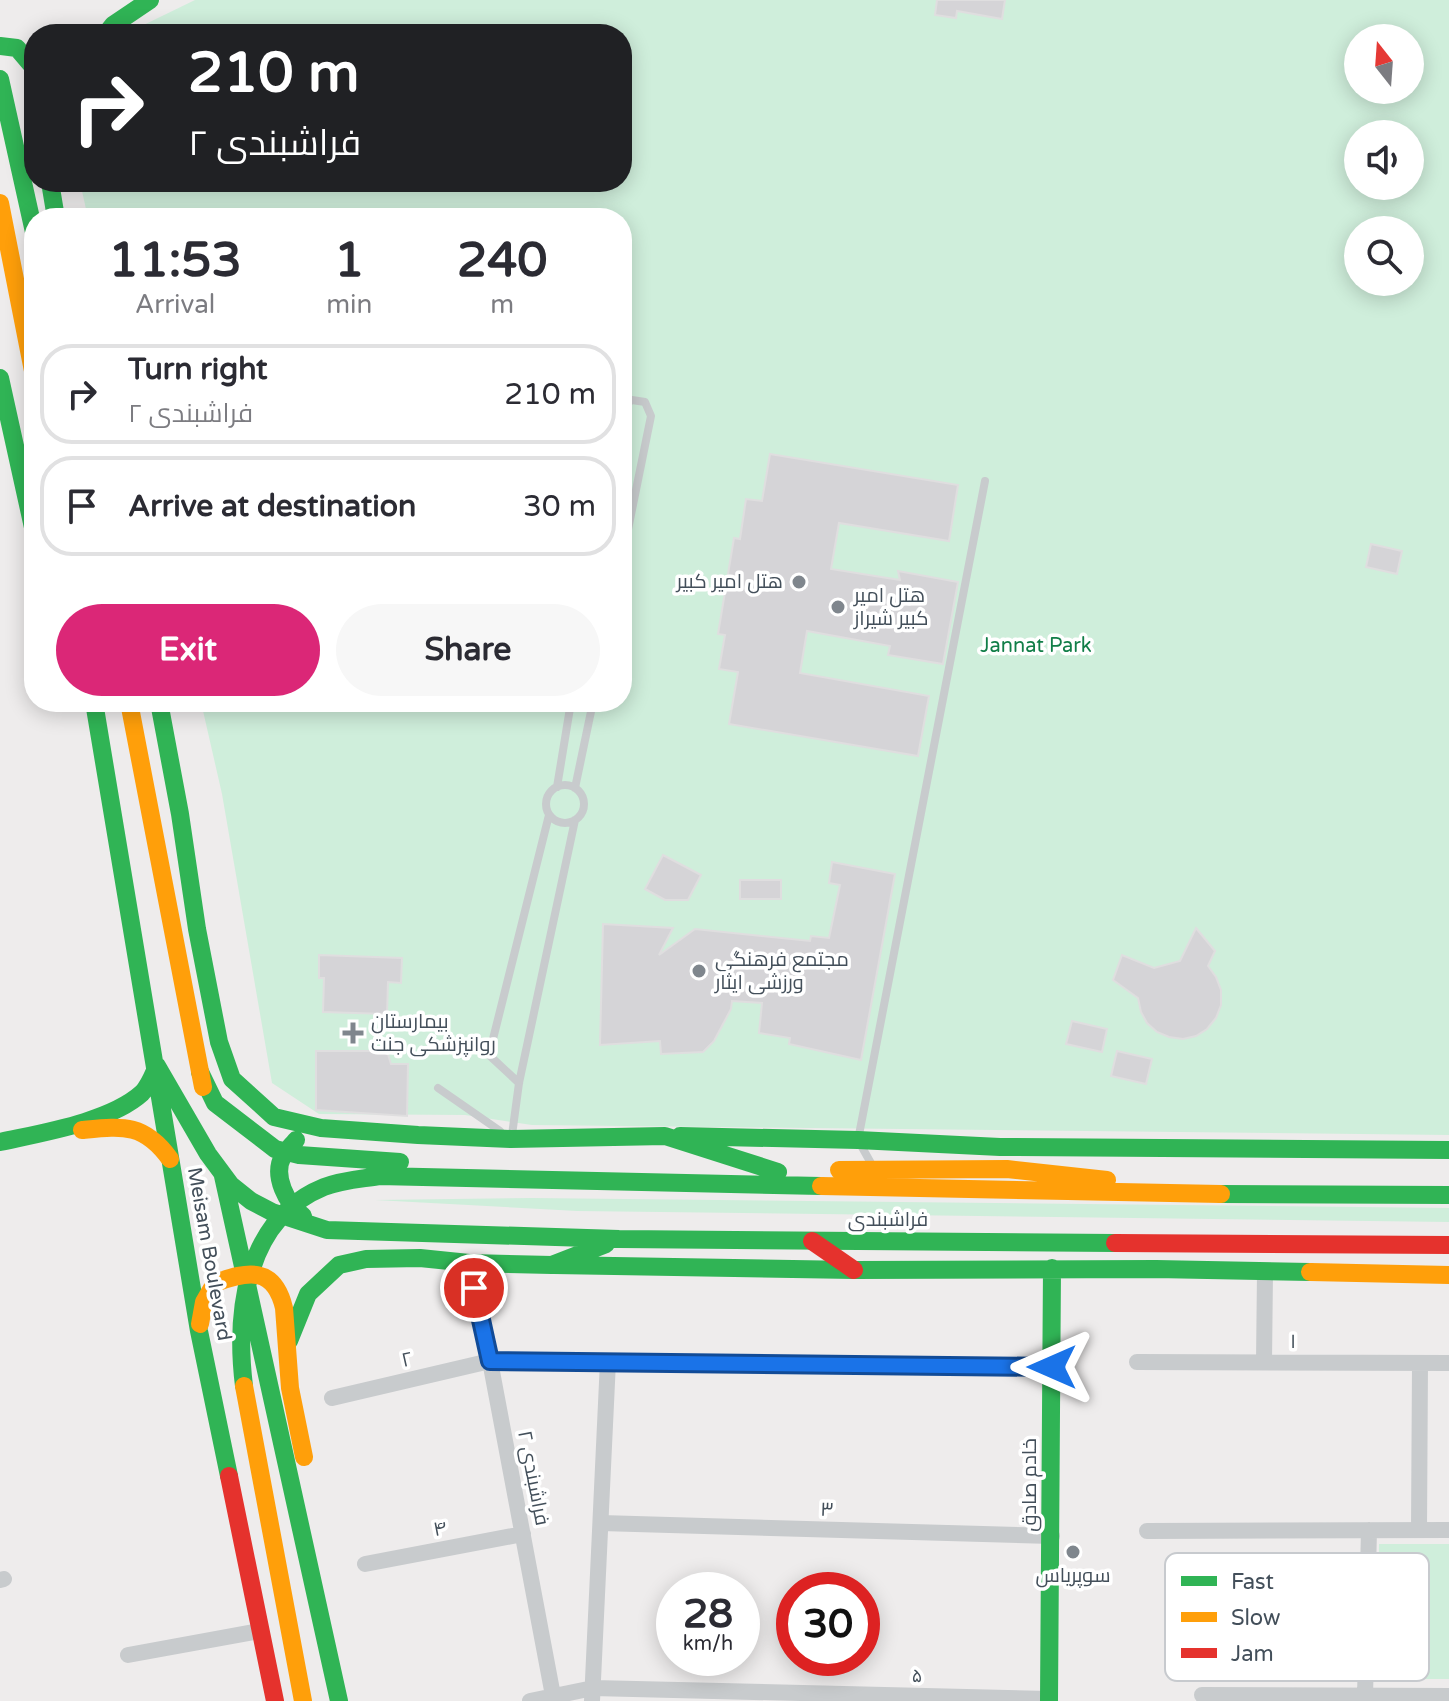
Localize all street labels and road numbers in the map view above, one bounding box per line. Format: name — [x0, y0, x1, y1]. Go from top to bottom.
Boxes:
street label: Meisam Boulevard — [182, 1165, 236, 1343]
street label: فراشبندی — [848, 1208, 928, 1232]
street label: ۱ — [1290, 1330, 1296, 1354]
street label: ۲ — [399, 1347, 415, 1373]
street label: ۲ فراشبندی — [512, 1428, 554, 1528]
street label: خادم صادق — [1018, 1438, 1043, 1532]
street label: ۳ — [820, 1498, 834, 1522]
street label: ۴ — [431, 1516, 449, 1542]
street label: ۵ — [911, 1664, 923, 1688]

